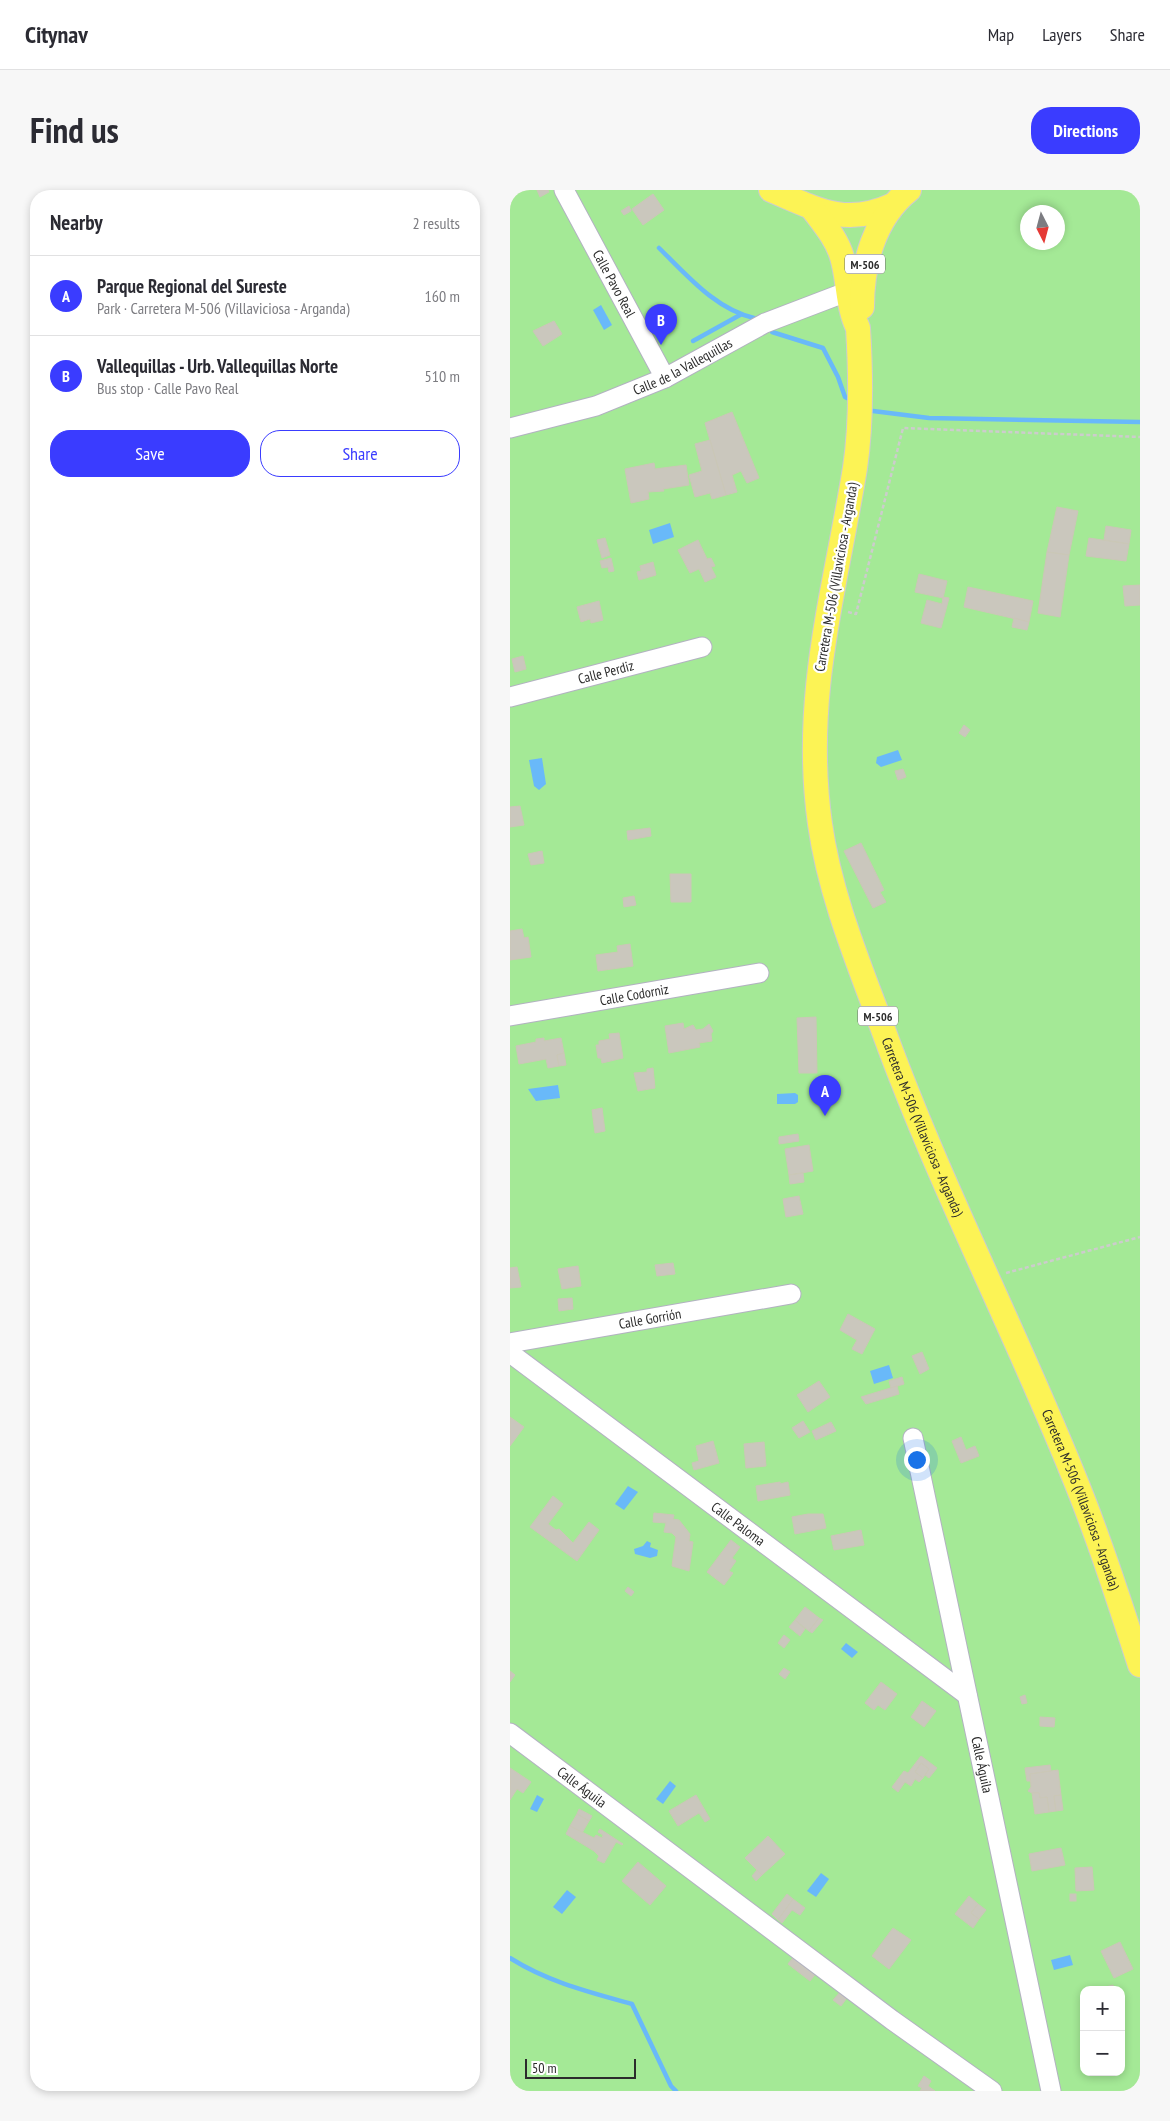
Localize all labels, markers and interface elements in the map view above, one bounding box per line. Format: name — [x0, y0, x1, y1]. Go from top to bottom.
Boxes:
text: Citynav — [25, 19, 88, 50]
text: Map — [988, 23, 1014, 46]
text: Layers — [1042, 23, 1082, 46]
text: Share — [1110, 23, 1145, 46]
text: Find us — [30, 107, 119, 153]
button: Directions — [1031, 107, 1140, 154]
north arrow — [1020, 205, 1065, 250]
text: Nearby — [50, 209, 103, 236]
text: 2 results — [413, 213, 460, 233]
street label: Calle Pavo Real — [589, 247, 640, 321]
road number: M-506 — [845, 254, 885, 274]
text: Parque Regional del Sureste — [97, 274, 287, 298]
text: A — [62, 286, 70, 306]
text: 160 m — [425, 286, 460, 306]
text: Park · Carretera M-506 (Villaviciosa - Arganda) — [97, 298, 350, 318]
pin: B — [645, 304, 677, 345]
street label: Calle de la Vallequillas — [630, 334, 736, 399]
text: Vallequillas - Urb. Vallequillas Norte — [97, 354, 338, 378]
text: B — [62, 366, 70, 386]
text: 510 m — [425, 366, 460, 386]
text: Bus stop · Calle Pavo Real — [97, 378, 239, 398]
button: Save — [50, 430, 250, 477]
button: Share — [260, 430, 460, 477]
street label: Carretera M-506 (Villaviciosa - Arganda) — [811, 480, 862, 673]
street label: Calle Perdiz — [576, 656, 636, 688]
street label: Calle Codorniz — [598, 980, 670, 1009]
road number: M-506 — [858, 1006, 898, 1026]
street label: Carretera M-506 (Villaviciosa - Arganda) — [878, 1035, 968, 1220]
pin: A — [809, 1075, 841, 1116]
street label: Calle Gorrión — [617, 1304, 682, 1333]
street label: Carretera M-506 (Villaviciosa - Arganda) — [1038, 1406, 1124, 1593]
your location — [904, 1447, 930, 1473]
street label: Calle Paloma — [708, 1498, 769, 1550]
street label: Calle Águila — [967, 1735, 997, 1795]
street label: Calle Águila — [554, 1763, 610, 1811]
map controls — [1080, 1986, 1125, 2076]
button: + — [1080, 1986, 1125, 2031]
button: − — [1080, 2031, 1125, 2076]
scale bar — [525, 2056, 636, 2079]
text: 50 m — [532, 2059, 557, 2077]

